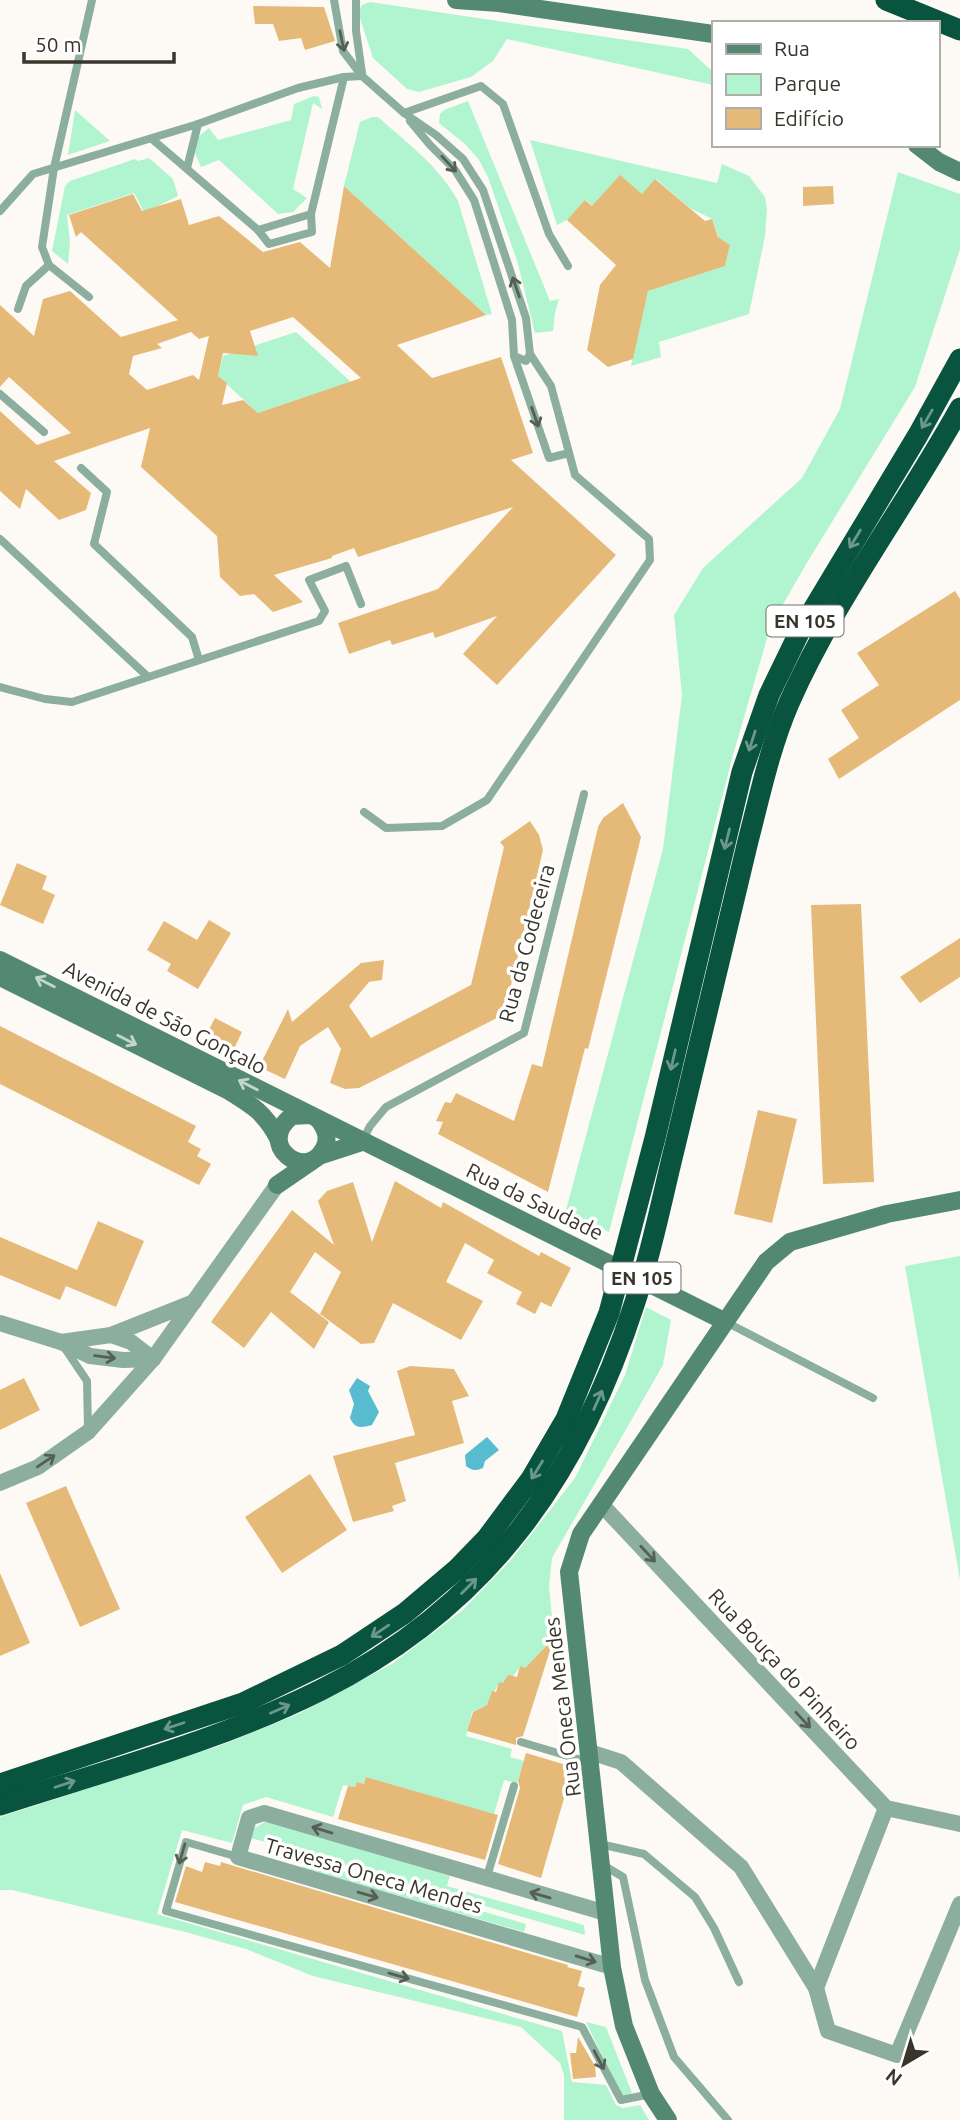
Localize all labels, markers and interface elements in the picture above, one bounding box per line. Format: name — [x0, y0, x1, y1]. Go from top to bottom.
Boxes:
scale bar — [24, 21, 175, 65]
legend — [712, 21, 939, 147]
one-way arrow — [336, 29, 349, 52]
text: 50 m — [35, 32, 82, 56]
text: Rua — [774, 36, 810, 60]
text: Parque — [774, 71, 841, 95]
text: Edifício — [774, 106, 844, 130]
one-way arrow — [440, 156, 457, 173]
one-way arrow — [508, 277, 521, 299]
one-way arrow — [530, 405, 542, 427]
one-way arrow — [920, 408, 933, 429]
one-way arrow — [848, 529, 862, 549]
road number: EN 105 — [766, 606, 844, 636]
one-way arrow — [745, 730, 758, 752]
one-way arrow — [719, 827, 733, 850]
street label: Rua da Codeceira — [493, 861, 559, 1025]
street label: Avenida de São Gonçalo — [60, 955, 270, 1079]
one-way arrow — [35, 975, 56, 989]
one-way arrow — [116, 1033, 137, 1047]
one-way arrow — [666, 1048, 680, 1071]
one-way arrow — [238, 1077, 259, 1091]
street label: Rua da Saudade — [463, 1157, 607, 1245]
road number: EN 105 — [604, 1262, 680, 1294]
one-way arrow — [93, 1351, 116, 1364]
one-way arrow — [592, 1390, 605, 1411]
one-way arrow — [36, 1454, 55, 1468]
one-way arrow — [530, 1459, 544, 1479]
one-way arrow — [639, 1545, 656, 1562]
one-way arrow — [460, 1577, 477, 1594]
street label: Rua Bouça do Pinheiro — [704, 1583, 866, 1755]
street label: Rua Oneca Mendes — [539, 1616, 585, 1798]
one-way arrow — [370, 1624, 390, 1638]
one-way arrow — [268, 1702, 290, 1715]
one-way arrow — [795, 1711, 812, 1728]
one-way arrow — [163, 1721, 185, 1734]
one-way arrow — [54, 1777, 76, 1790]
one-way arrow — [311, 1823, 333, 1836]
street label: Travessa Oneca Mendes — [262, 1832, 486, 1918]
one-way arrow — [174, 1843, 187, 1865]
one-way arrow — [530, 1887, 552, 1900]
one-way arrow — [357, 1889, 379, 1902]
one-way arrow — [575, 1953, 597, 1966]
one-way arrow — [387, 1970, 410, 1983]
north arrow — [869, 2029, 939, 2099]
one-way arrow — [593, 2050, 607, 2070]
text: N — [881, 2064, 906, 2090]

